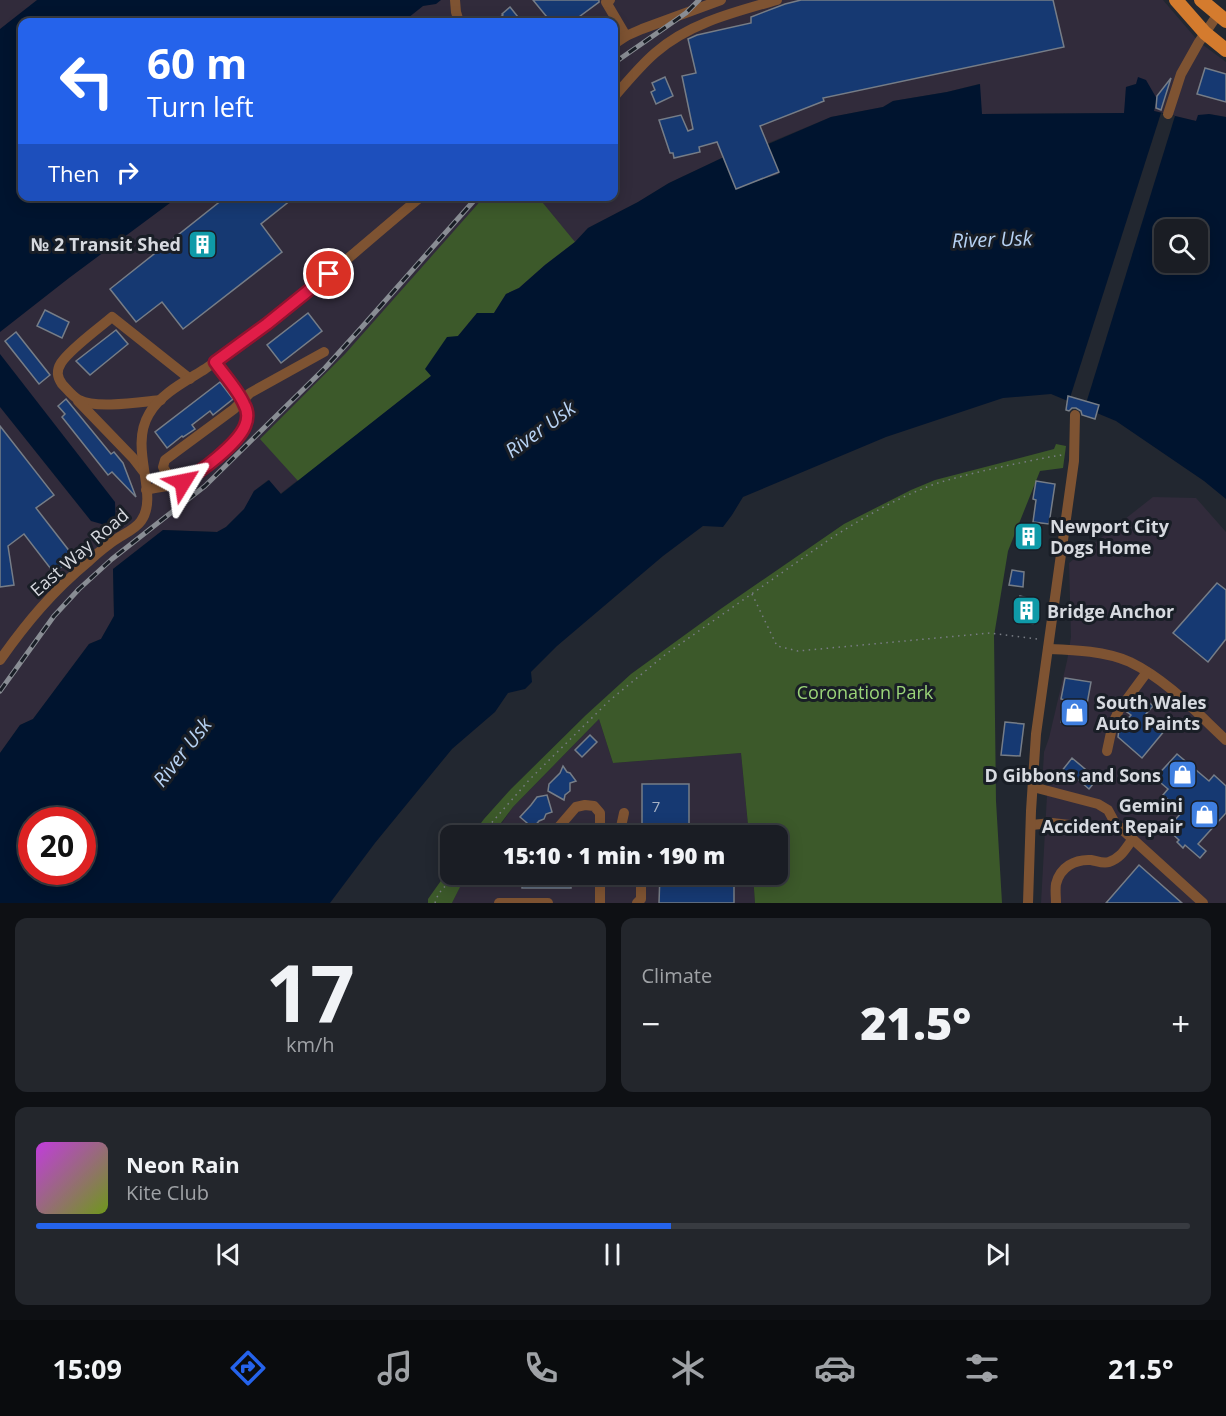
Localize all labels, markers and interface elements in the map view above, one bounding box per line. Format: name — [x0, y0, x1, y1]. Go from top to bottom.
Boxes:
text: 60 m — [147, 34, 247, 91]
icon: left — [48, 42, 126, 120]
text: Turn left — [147, 88, 254, 125]
icon: right — [111, 156, 144, 189]
text: Then — [48, 158, 99, 188]
map controls — [1154, 219, 1208, 273]
button: search — [1154, 219, 1208, 273]
water label: River Usk — [951, 224, 1034, 254]
building icon: № 2 Transit Shed — [186, 228, 218, 260]
place label: № 2 Transit Shed — [31, 232, 181, 256]
pin — [303, 248, 354, 299]
icon: arrive — [312, 257, 345, 290]
water label: River Usk — [499, 394, 582, 464]
position arrow — [151, 450, 215, 514]
street label: East Way Road — [25, 503, 133, 601]
place label: Newport City Dogs Home — [1050, 514, 1170, 559]
building icon: Newport City Dogs Home — [1013, 520, 1045, 552]
building icon: Bridge Anchor — [1010, 595, 1042, 627]
place label: Bridge Anchor — [1047, 599, 1174, 623]
park label: Coronation Park — [797, 680, 934, 704]
place label: South Wales Auto Paints — [1096, 690, 1207, 735]
shop icon: South Wales Auto Paints — [1059, 696, 1091, 728]
water label: River Usk — [147, 711, 218, 792]
shop icon: D Gibbons and Sons — [1166, 759, 1198, 791]
place label: D Gibbons and Sons — [984, 763, 1161, 787]
place label: Gemini Accident Repair — [1042, 793, 1183, 838]
house number: 7 — [652, 796, 660, 816]
shop icon: Gemini Accident Repair — [1188, 799, 1220, 831]
speed limit sign: 20 — [18, 807, 96, 885]
text: 15:10 · 1 min · 190 m — [503, 840, 725, 870]
text: 17 — [266, 939, 355, 1045]
text: Climate — [642, 962, 712, 989]
text: 21.5° — [860, 992, 971, 1053]
text: − — [642, 1001, 660, 1046]
text: + — [1171, 1001, 1190, 1046]
text: km/h — [286, 1031, 335, 1058]
text: Neon Rain — [126, 1149, 240, 1179]
text: Kite Club — [126, 1179, 209, 1206]
icon: previous — [212, 1238, 245, 1271]
icon: pause — [596, 1238, 629, 1271]
icon: next — [981, 1238, 1014, 1271]
icon: directions — [227, 1347, 269, 1389]
icon: music — [374, 1347, 416, 1389]
icon: phone — [520, 1347, 562, 1389]
icon: climate — [667, 1347, 709, 1389]
icon: car — [814, 1347, 856, 1389]
icon: filters — [961, 1347, 1003, 1389]
text: 15:09 — [52, 1350, 122, 1387]
text: 21.5° — [1108, 1350, 1173, 1387]

